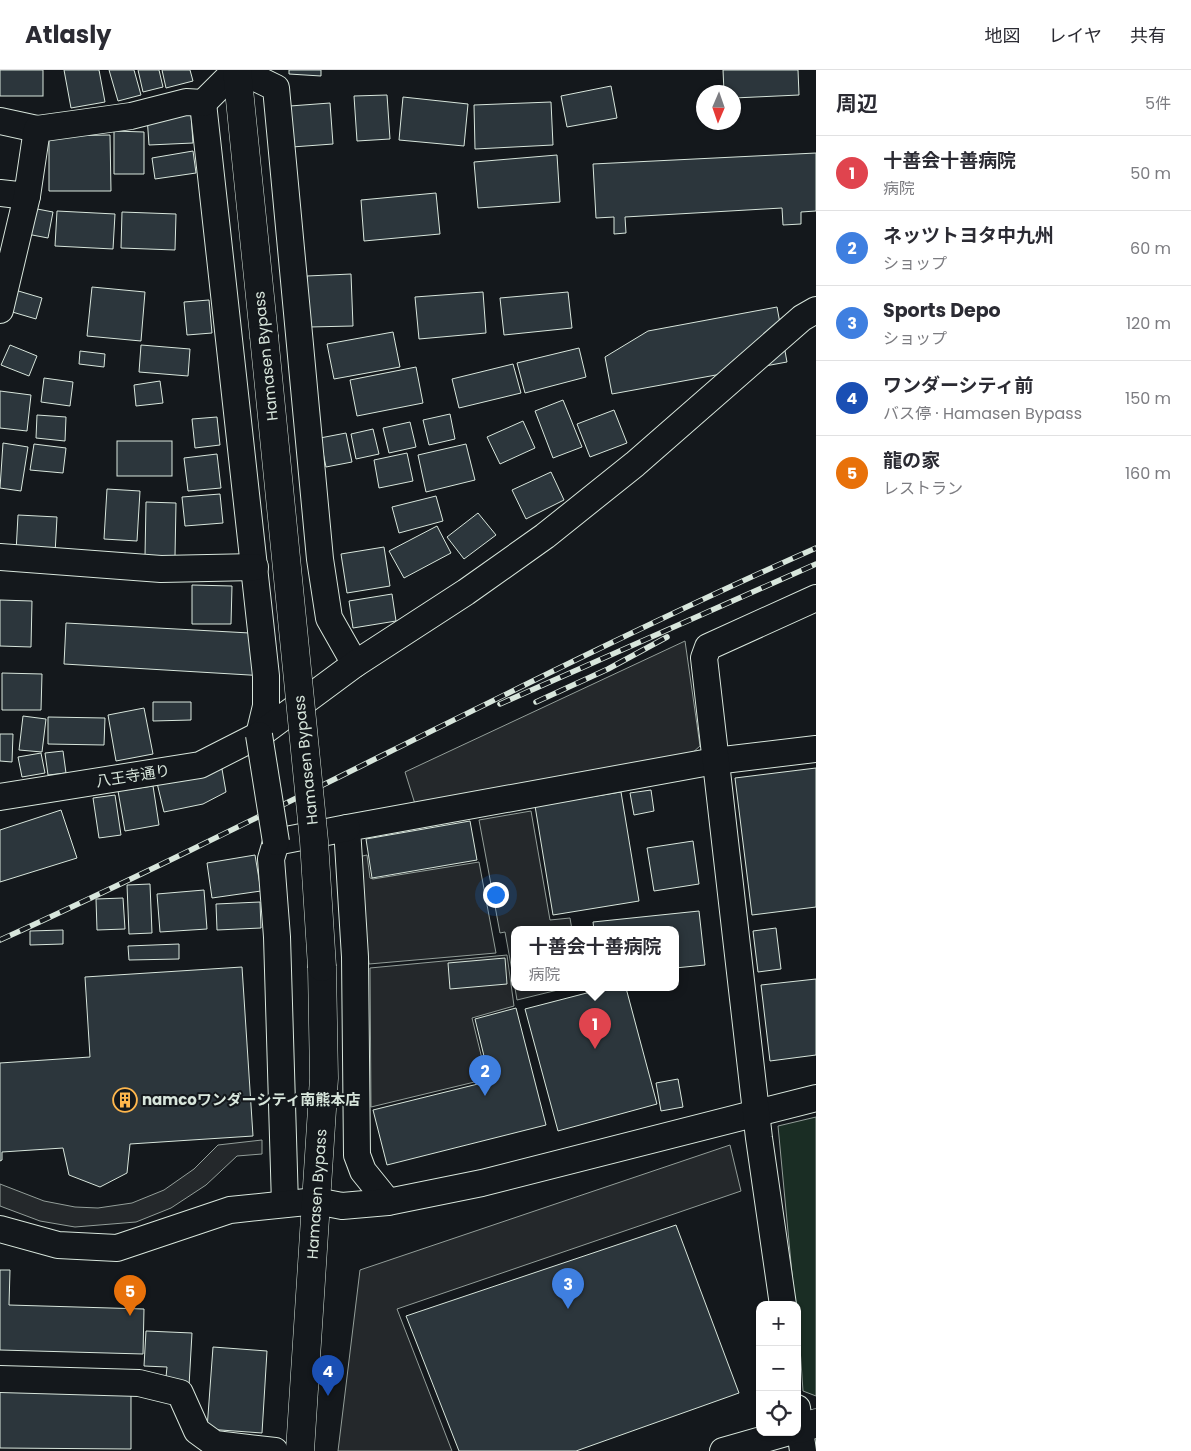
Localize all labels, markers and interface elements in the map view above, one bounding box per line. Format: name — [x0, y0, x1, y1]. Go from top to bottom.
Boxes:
text: Atlasly — [25, 18, 111, 51]
text: 地図 — [985, 23, 1021, 48]
text: レイヤ — [1049, 23, 1102, 48]
text: 共有 — [1130, 23, 1166, 48]
north arrow — [696, 85, 741, 130]
text: 周辺 — [836, 89, 878, 118]
text: 5件 — [1145, 92, 1171, 115]
text: 十善会十善病院 — [883, 147, 1016, 174]
text: 1 — [849, 162, 855, 185]
text: 50 m — [1130, 162, 1171, 185]
text: 病院 — [883, 177, 915, 200]
text: ネッツトヨタ中九州 — [883, 222, 1054, 249]
text: 2 — [847, 237, 857, 260]
text: 60 m — [1130, 237, 1171, 260]
text: ショップ — [883, 252, 947, 275]
street label: Hamasen Bypass — [248, 290, 283, 422]
text: Sports Depo — [883, 297, 1001, 324]
text: 3 — [847, 312, 857, 335]
text: 120 m — [1126, 312, 1171, 335]
text: ショップ — [883, 327, 947, 350]
text: ワンダーシティ前 — [883, 372, 1033, 399]
text: 4 — [847, 387, 857, 410]
text: 150 m — [1125, 387, 1171, 410]
text: バス停 · Hamasen Bypass — [883, 402, 1082, 425]
text: 龍の家 — [883, 447, 940, 474]
text: 5 — [847, 462, 857, 485]
text: 160 m — [1125, 462, 1171, 485]
text: レストラン — [883, 477, 963, 500]
street label: Hamasen Bypass — [288, 694, 323, 826]
street label: 八王寺通り — [94, 759, 172, 792]
your location — [483, 882, 509, 908]
popup — [511, 926, 679, 991]
text: 十善会十善病院 — [528, 933, 662, 960]
text: 病院 — [528, 963, 561, 986]
pin: 1 — [579, 1008, 611, 1049]
pin: 2 — [469, 1055, 501, 1096]
building icon: namcoワンダーシティ南熊本店 — [112, 1087, 138, 1113]
place label: namcoワンダーシティ南熊本店 — [142, 1089, 361, 1110]
street label: Hamasen Bypass — [301, 1128, 332, 1260]
pin: 3 — [552, 1268, 584, 1309]
pin: 5 — [114, 1275, 146, 1316]
map controls — [756, 1301, 801, 1436]
button: + — [756, 1301, 801, 1346]
button: − — [756, 1346, 801, 1391]
pin: 4 — [312, 1355, 344, 1396]
button: locate — [756, 1391, 801, 1436]

